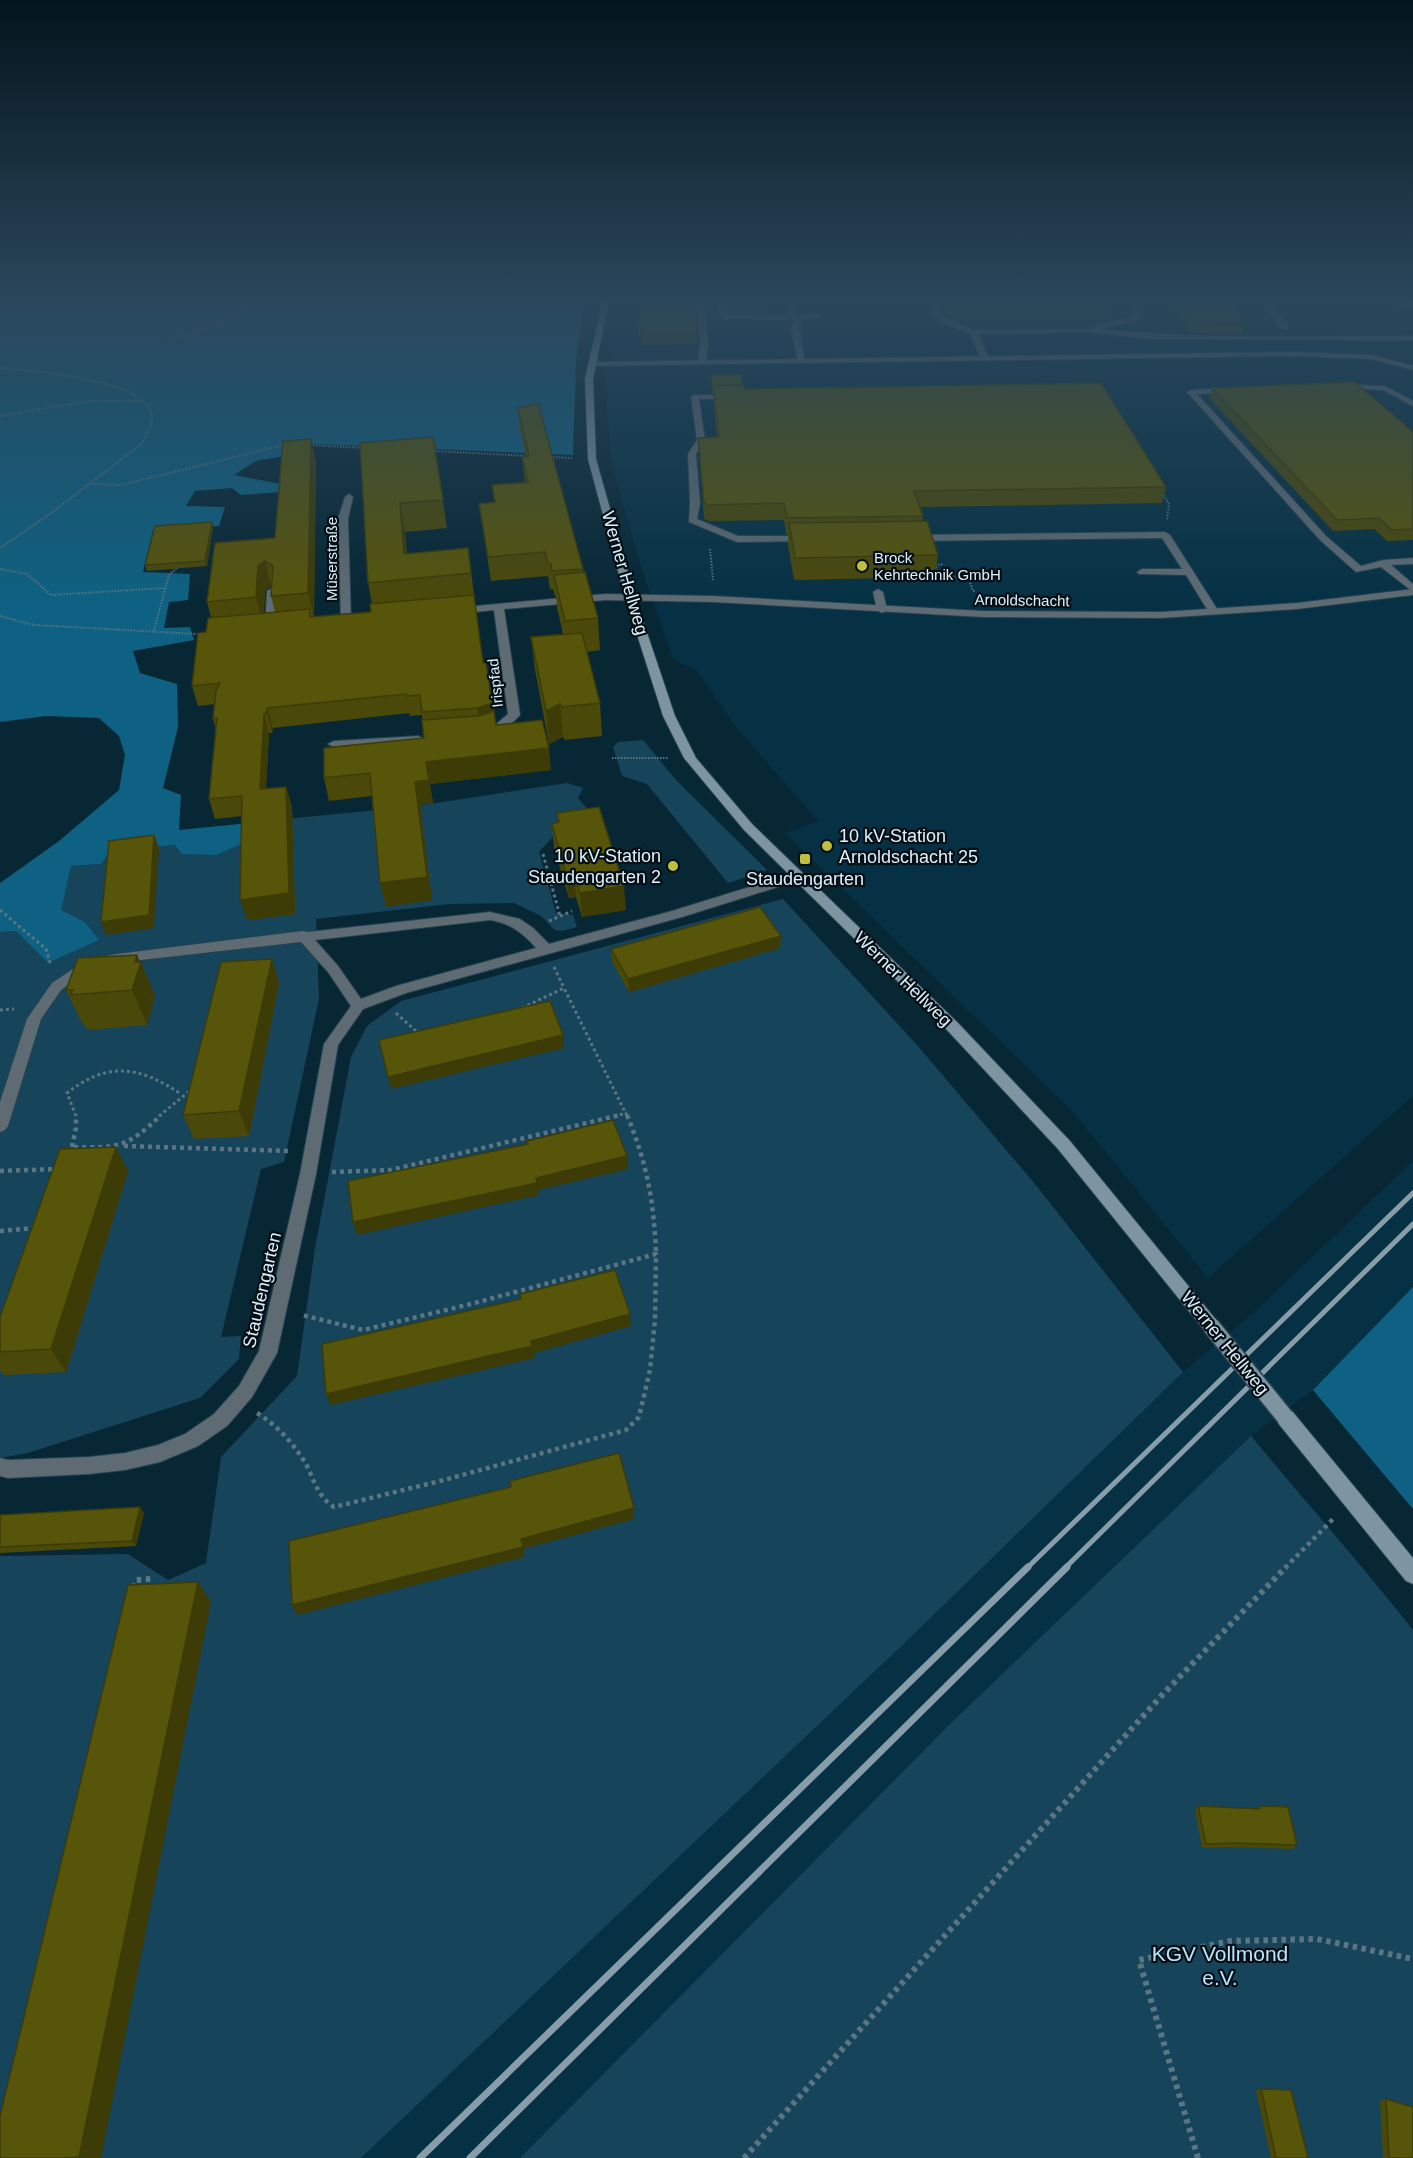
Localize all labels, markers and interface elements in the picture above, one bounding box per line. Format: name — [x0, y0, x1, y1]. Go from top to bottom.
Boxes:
street label: Werner Hellweg — [598, 509, 652, 637]
street label: Müserstraße — [323, 517, 340, 601]
place label: Brock Kehrtechnik GmbH — [874, 549, 1001, 583]
marker: Brock Kehrtechnik GmbH — [855, 559, 869, 573]
street label: Arnoldschacht — [974, 591, 1070, 609]
street label: Irispfad — [484, 658, 506, 708]
place label: 10 kV-Station Arnoldschacht 25 — [839, 826, 978, 867]
marker: 10 kV-Station Arnoldschacht 25 — [820, 839, 834, 853]
place label: 10 kV-Station Staudengarten 2 — [528, 846, 661, 887]
marker: Staudengarten — [798, 852, 812, 866]
marker: 10 kV-Station Staudengarten 2 — [666, 859, 680, 873]
place label: Staudengarten — [746, 869, 864, 889]
street label: Werner Hellweg — [850, 927, 956, 1031]
street label: Staudengarten — [239, 1230, 285, 1350]
street label: Werner Hellweg — [1177, 1287, 1273, 1399]
park label: KGV Vollmond e.V. — [1152, 1942, 1288, 1989]

